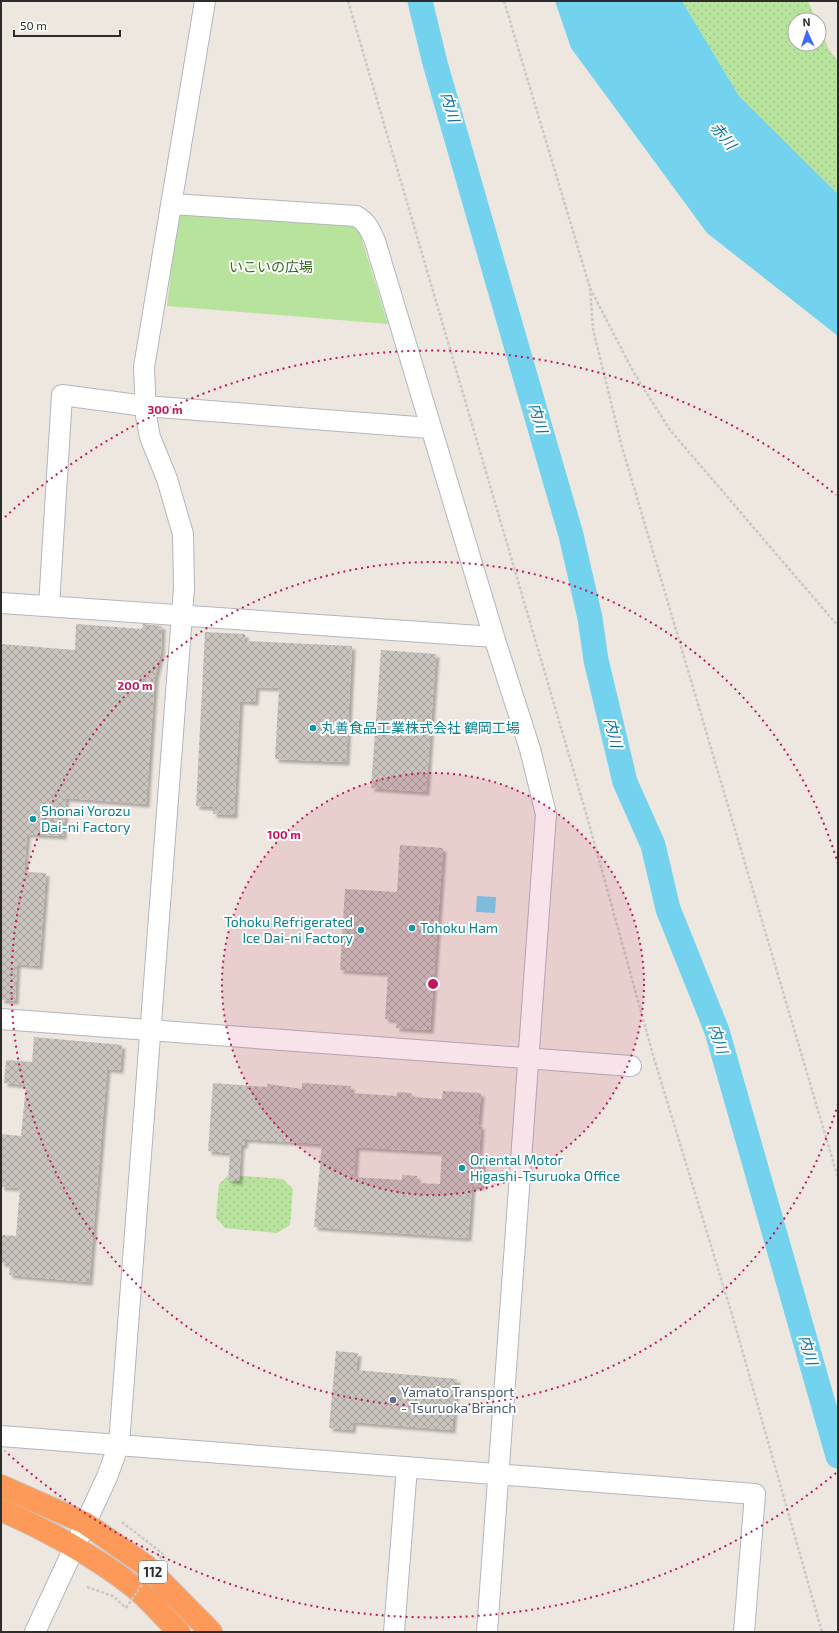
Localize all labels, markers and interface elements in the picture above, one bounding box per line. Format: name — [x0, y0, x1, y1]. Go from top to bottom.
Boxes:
scale bar — [14, 12, 120, 38]
north arrow — [787, 12, 827, 52]
text: N — [802, 15, 811, 28]
text: 50 m — [20, 18, 47, 32]
water label: 内川 — [438, 90, 464, 126]
water label: 赤川 — [707, 118, 742, 154]
park label: いこいの広場 — [229, 258, 313, 275]
water label: 内川 — [526, 401, 552, 437]
text: 300 m — [147, 402, 183, 416]
text: 200 m — [117, 678, 153, 692]
water label: 内川 — [602, 716, 627, 751]
place label: 丸善食品工業株式会社 鶴岡工場 — [321, 719, 520, 736]
marker: 丸善食品工業株式会社 鶴岡工場 — [308, 723, 318, 733]
place label: Shonai Yorozu Dai-ni Factory — [41, 802, 131, 835]
marker: Shonai Yorozu Dai-ni Factory — [28, 814, 38, 824]
text: 100 m — [267, 827, 301, 841]
place label: Tohoku Refrigerated Ice Dai-ni Factory — [224, 913, 354, 946]
place label: Tohoku Ham — [420, 919, 498, 936]
marker: Tohoku Ham — [407, 923, 417, 933]
marker: Tohoku Refrigerated Ice Dai-ni Factory — [356, 925, 366, 935]
centre of rings — [426, 977, 440, 991]
water label: 内川 — [706, 1022, 733, 1058]
place label: Oriental Motor Higashi-Tsuruoka Office — [470, 1151, 620, 1184]
marker: Oriental Motor Higashi-Tsuruoka Office — [457, 1163, 467, 1173]
water label: 内川 — [796, 1333, 822, 1369]
place label: Yamato Transport - Tsuruoka Branch — [401, 1383, 516, 1416]
marker: Yamato Transport - Tsuruoka Branch — [388, 1395, 398, 1405]
road number: 112 — [139, 1561, 167, 1583]

